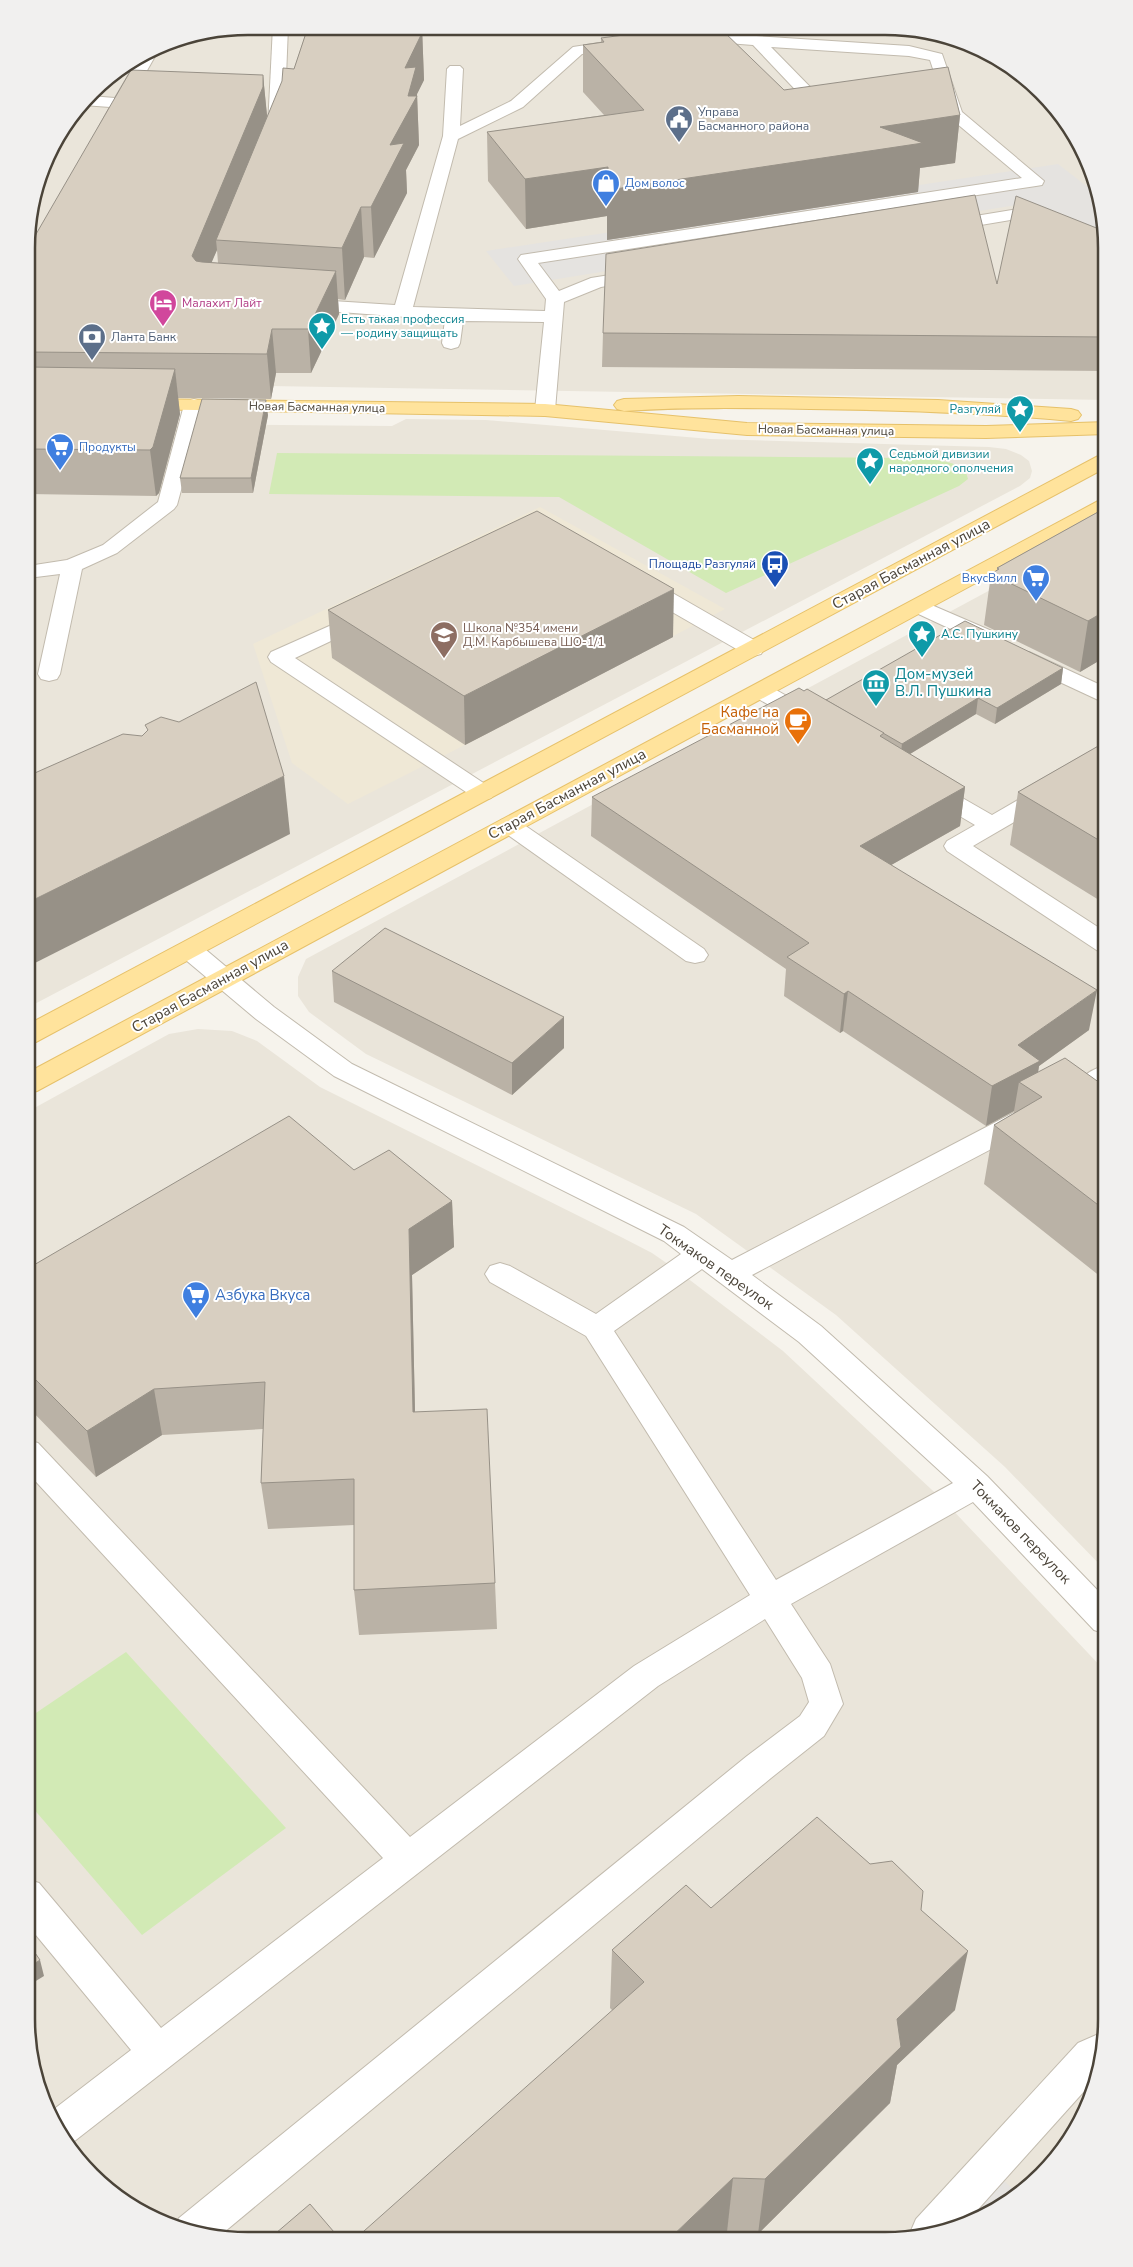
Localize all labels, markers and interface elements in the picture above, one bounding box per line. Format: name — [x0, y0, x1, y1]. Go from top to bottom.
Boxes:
public building icon: Управа Басманного района — [664, 104, 694, 143]
place label: Управа Басманного района — [697, 104, 809, 134]
shop icon: Дом волос — [591, 168, 621, 207]
place label: Дом волос — [625, 175, 685, 191]
hotel icon: Малахит Лайт — [148, 288, 178, 327]
place label: Малахит Лайт — [182, 295, 262, 311]
place icon: Есть такая профессия — родину защищать — [307, 311, 337, 350]
place label: Есть такая профессия — родину защищать — [341, 311, 464, 341]
bank icon: Ланта Банк — [77, 322, 107, 361]
place label: Ланта Банк — [111, 329, 177, 345]
place icon: Разгуляй — [1005, 394, 1035, 433]
street label: Новая Басманная улица — [249, 398, 385, 416]
place label: Разгуляй — [950, 401, 1001, 417]
street label: Новая Басманная улица — [758, 421, 894, 439]
supermarket icon: Продукты — [45, 432, 75, 471]
place label: Продукты — [79, 439, 136, 455]
place icon: Седьмой дивизии народного ополчения — [855, 446, 885, 485]
place label: Седьмой дивизии народного ополчения — [889, 446, 1013, 476]
street label: Старая Басманная улица — [828, 514, 994, 614]
bus stop icon: Площадь Разгуляй — [760, 549, 790, 588]
place label: Площадь Разгуляй — [649, 556, 756, 572]
supermarket icon: ВкусВилл — [1021, 563, 1051, 602]
place label: ВкусВилл — [962, 570, 1017, 586]
place icon: А.С. Пушкину — [907, 619, 937, 658]
school or university icon: Школа №354 имени Д.М. Карбышева ШО-1/1 — [429, 620, 459, 659]
place label: Школа №354 имени Д.М. Карбышева ШО-1/1 — [463, 620, 605, 650]
place label: А.С. Пушкину — [941, 626, 1019, 642]
place label: Дом-музей В.Л. Пушкина — [895, 664, 992, 701]
museum icon: Дом-музей В.Л. Пушкина — [861, 668, 891, 707]
place label: Кафе на Басманной — [701, 702, 779, 739]
cafe icon: Кафе на Басманной — [783, 706, 813, 745]
street label: Старая Басманная улица — [484, 744, 650, 844]
street label: Старая Басманная улица — [128, 935, 292, 1037]
street label: Токмаков переулок — [654, 1220, 778, 1315]
supermarket icon: Азбука Вкуса — [181, 1280, 211, 1319]
place label: Азбука Вкуса — [215, 1285, 310, 1305]
street label: Токмаков переулок — [966, 1476, 1076, 1588]

